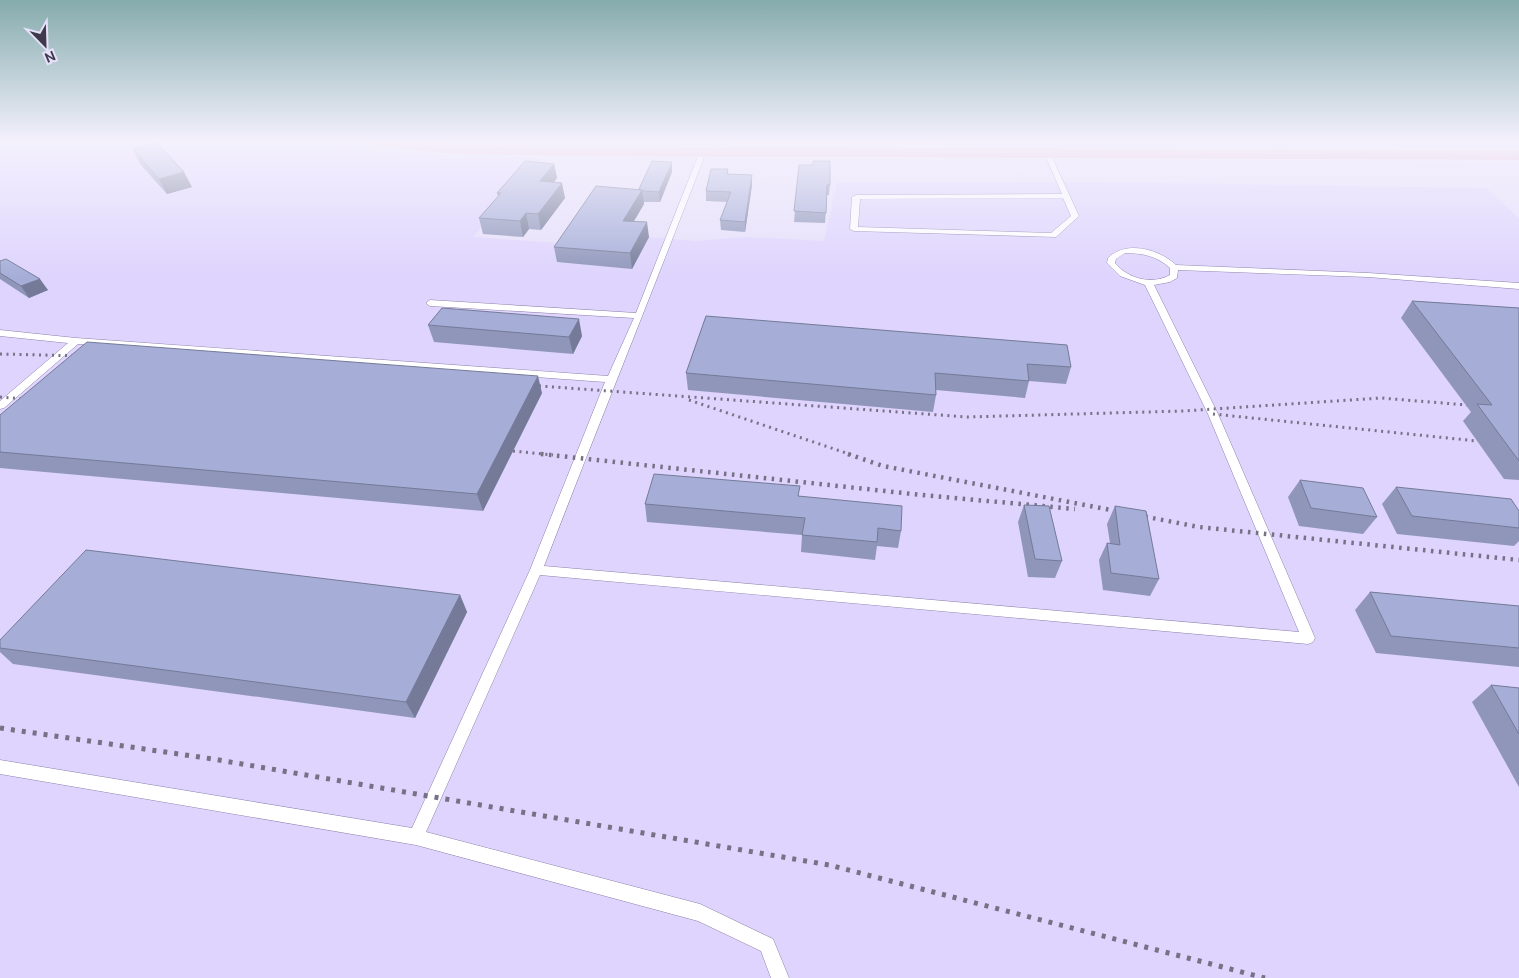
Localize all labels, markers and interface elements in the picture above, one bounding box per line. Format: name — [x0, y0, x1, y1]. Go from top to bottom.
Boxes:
north arrow — [20, 20, 70, 70]
text: N — [42, 48, 58, 66]

